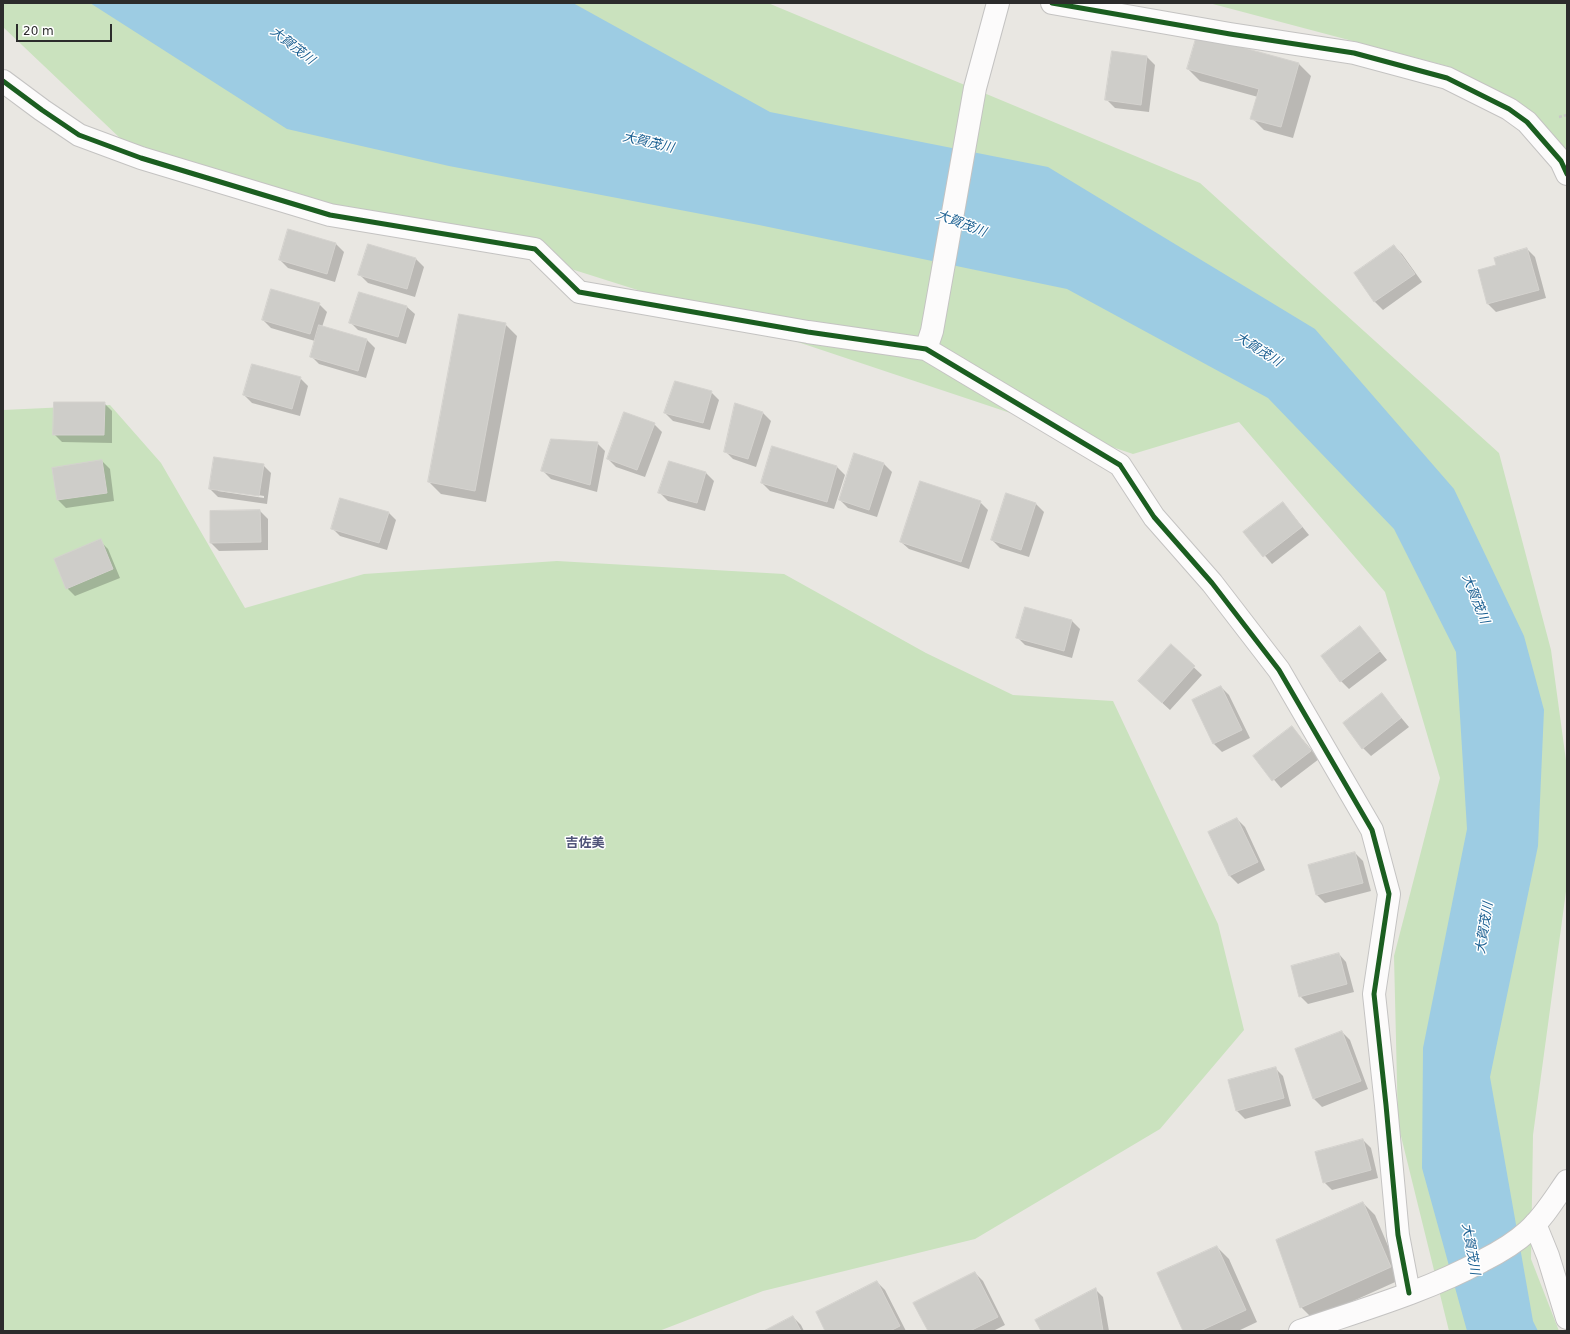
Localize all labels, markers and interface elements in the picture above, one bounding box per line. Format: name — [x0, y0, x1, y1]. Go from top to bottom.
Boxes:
scale bar — [18, 16, 114, 42]
text: 20 m — [23, 24, 54, 38]
water label: 大賀茂川 — [267, 24, 317, 68]
water label: 大賀茂川 — [621, 130, 675, 156]
water label: 大賀茂川 — [934, 207, 988, 241]
water label: 大賀茂川 — [1232, 330, 1284, 370]
water label: 大賀茂川 — [1458, 572, 1492, 626]
district label: 吉佐美 — [566, 836, 604, 852]
water label: 大賀茂川 — [1473, 901, 1497, 955]
water label: 大賀茂川 — [1458, 1222, 1482, 1276]

